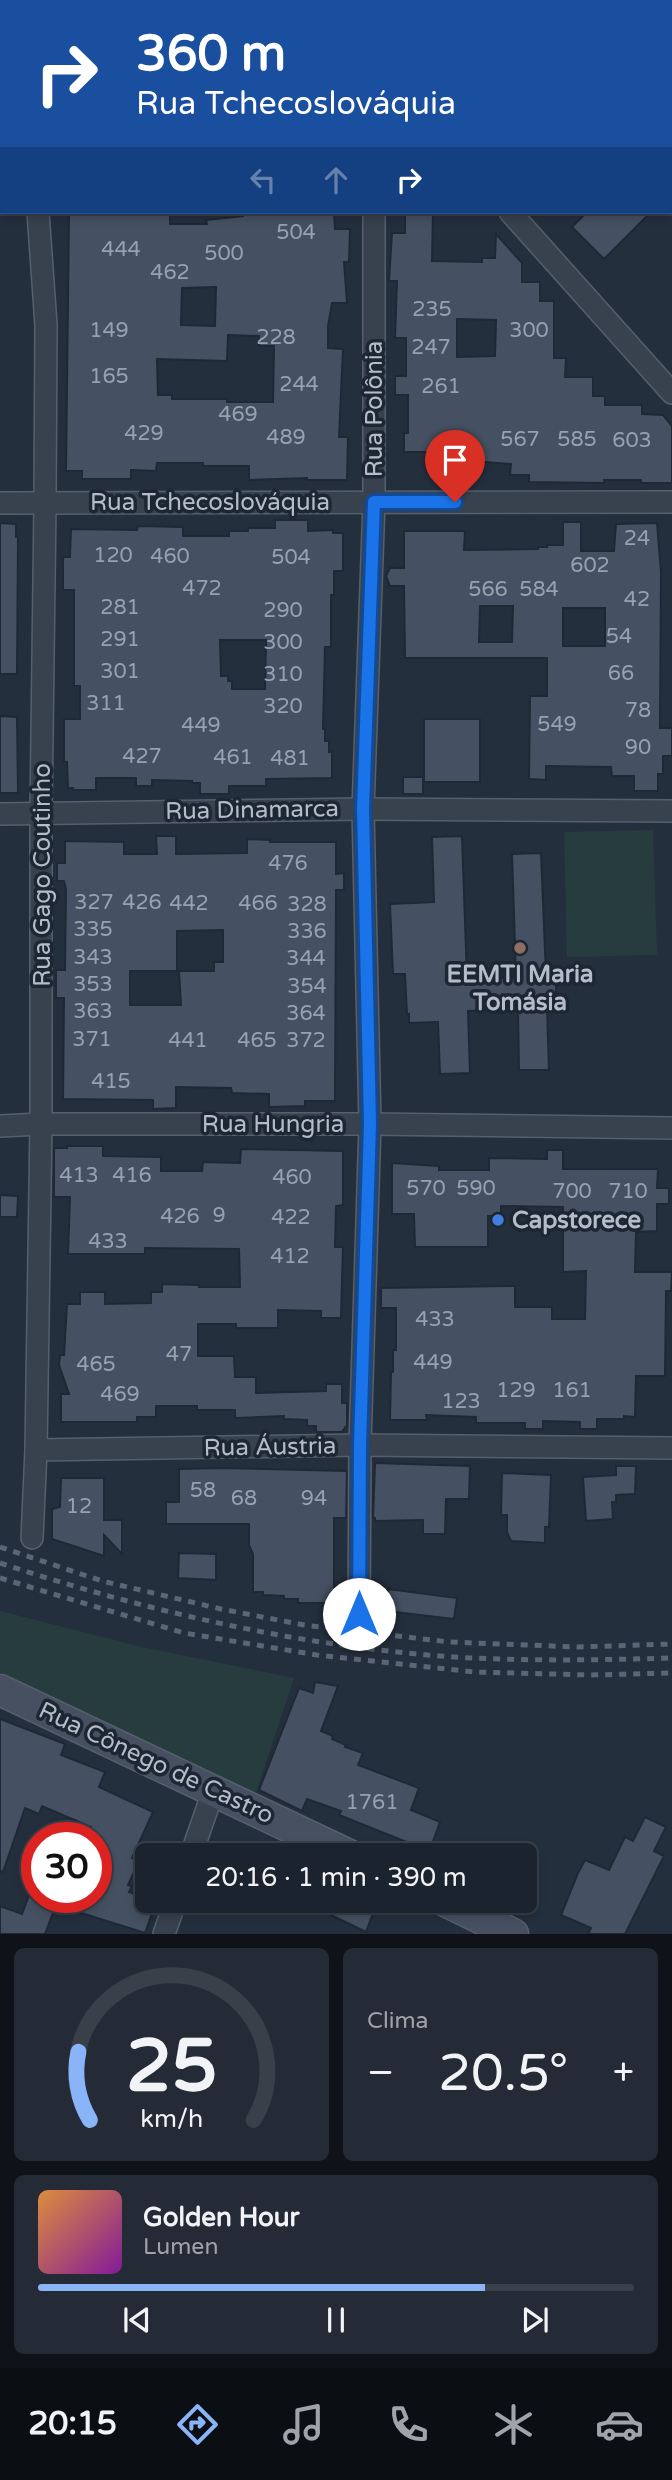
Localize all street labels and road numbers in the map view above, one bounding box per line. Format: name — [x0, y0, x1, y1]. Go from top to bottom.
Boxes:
street label: Rua Polônia — [360, 341, 389, 477]
street label: Rua Tchecoslováquia — [90, 488, 330, 517]
street label: Rua Gago Coutinho — [28, 763, 57, 987]
street label: Rua Dinamarca — [165, 794, 339, 826]
street label: Rua Hungria — [202, 1110, 344, 1139]
street label: Rua Áustria — [203, 1430, 337, 1463]
street label: Rua Cônego de Castro — [34, 1696, 278, 1830]

